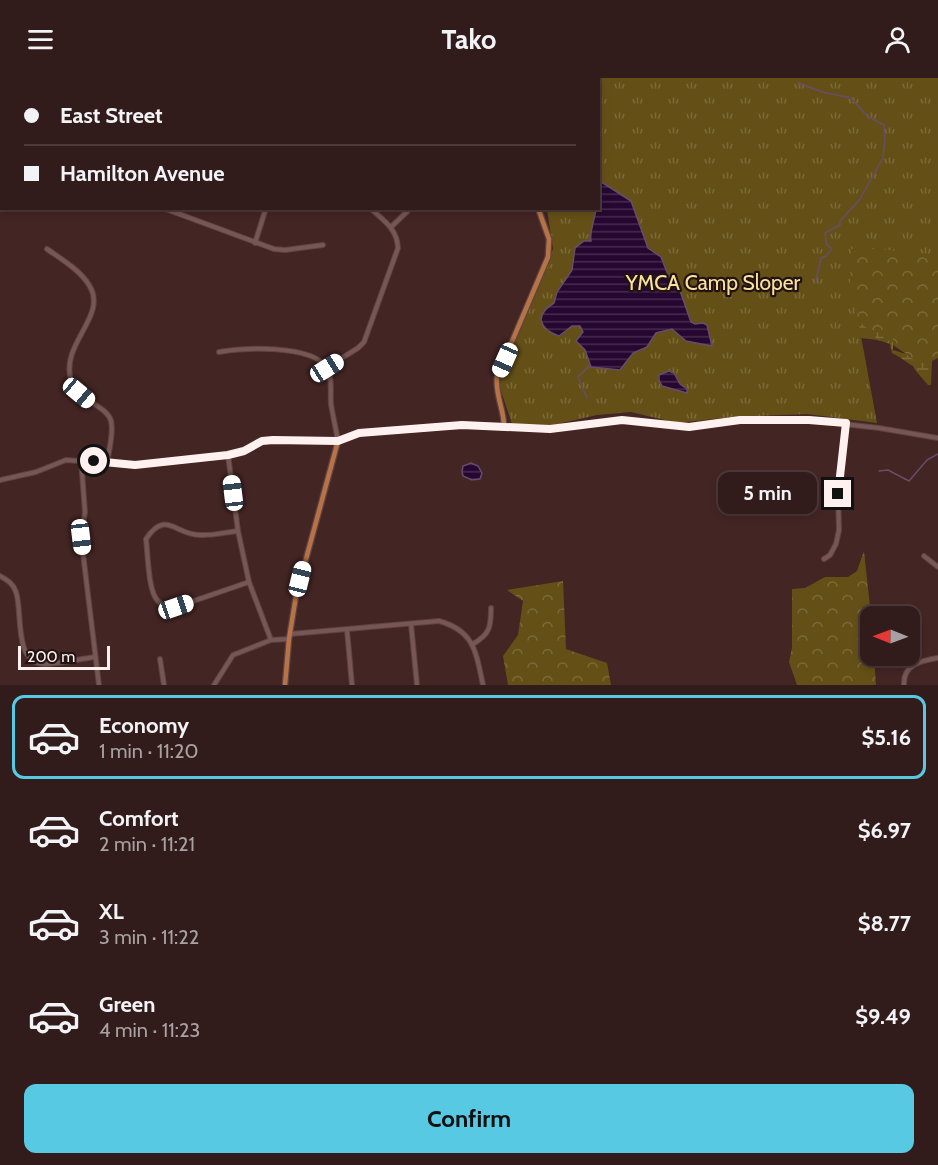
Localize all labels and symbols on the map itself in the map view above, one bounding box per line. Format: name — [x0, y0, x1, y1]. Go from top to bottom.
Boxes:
park label: YMCA Camp Sloper — [625, 270, 801, 295]
car — [489, 340, 521, 380]
car — [307, 351, 347, 385]
car — [59, 375, 99, 411]
route start — [80, 447, 107, 474]
callout: 5 min — [718, 473, 817, 515]
car — [222, 474, 244, 512]
route end — [824, 480, 851, 507]
car — [70, 518, 92, 556]
car — [287, 559, 313, 599]
car — [156, 593, 196, 621]
north arrow — [860, 606, 920, 666]
scale bar — [18, 643, 110, 670]

